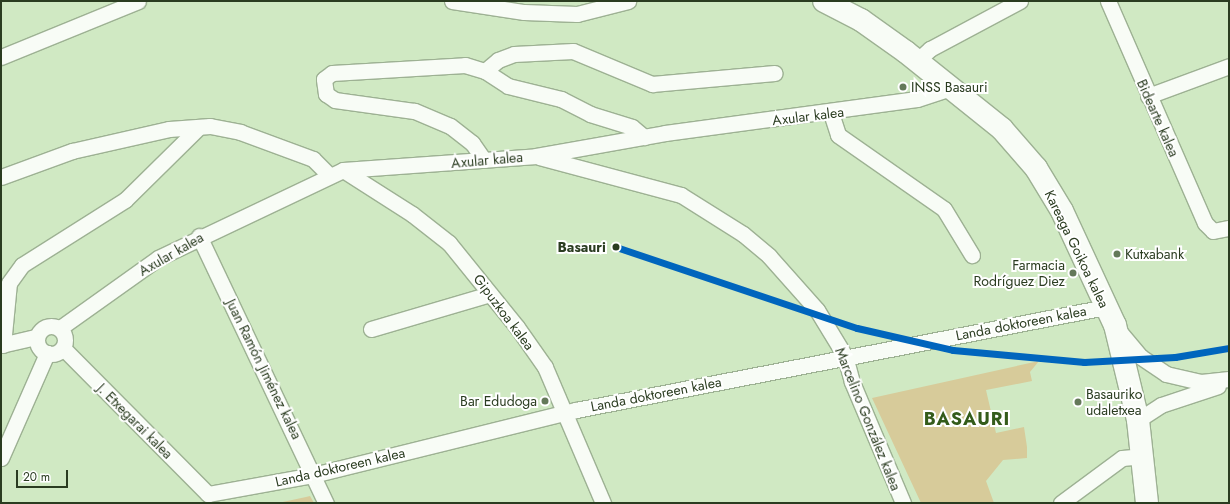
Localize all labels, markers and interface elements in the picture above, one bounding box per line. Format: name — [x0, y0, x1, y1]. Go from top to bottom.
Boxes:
street label: Bidearte kalea — [1133, 77, 1183, 159]
place label: INSS Basauri — [911, 79, 988, 95]
marker: INSS Basauri — [898, 82, 908, 92]
street label: Axular kalea — [771, 103, 845, 129]
street label: Axular kalea — [450, 148, 524, 172]
street label: Kareaga Goikoa kalea — [1041, 187, 1113, 311]
street label: Axular kalea — [136, 229, 206, 279]
place label: Basauri — [558, 239, 606, 255]
marker: Basauri — [609, 240, 623, 254]
place label: Kutxabank — [1125, 246, 1184, 262]
marker: Kutxabank — [1112, 249, 1122, 259]
place label: Farmacia Rodríguez Diez — [974, 257, 1065, 290]
marker: Farmacia Rodríguez Diez — [1068, 268, 1078, 278]
street label: Gipuzkoa kalea — [470, 271, 538, 353]
street label: Juan Ramón Jiménez kalea — [223, 296, 305, 442]
street label: Landa doktoreen kalea — [954, 302, 1088, 344]
street label: Marcelino González kalea — [832, 345, 904, 493]
street label: Landa doktoreen kalea — [589, 373, 723, 415]
street label: J. Etxegarai kalea — [94, 380, 176, 462]
place label: Basauriko udaletxea — [1086, 386, 1142, 418]
place label: Bar Edudoga — [460, 393, 537, 409]
marker: Bar Edudoga — [540, 396, 550, 406]
marker: Basauriko udaletxea — [1073, 397, 1083, 407]
district label: BASAURI — [924, 408, 1010, 430]
street label: Landa doktoreen kalea — [273, 444, 407, 490]
scale bar — [18, 462, 70, 488]
text: 20 m — [23, 468, 50, 486]

